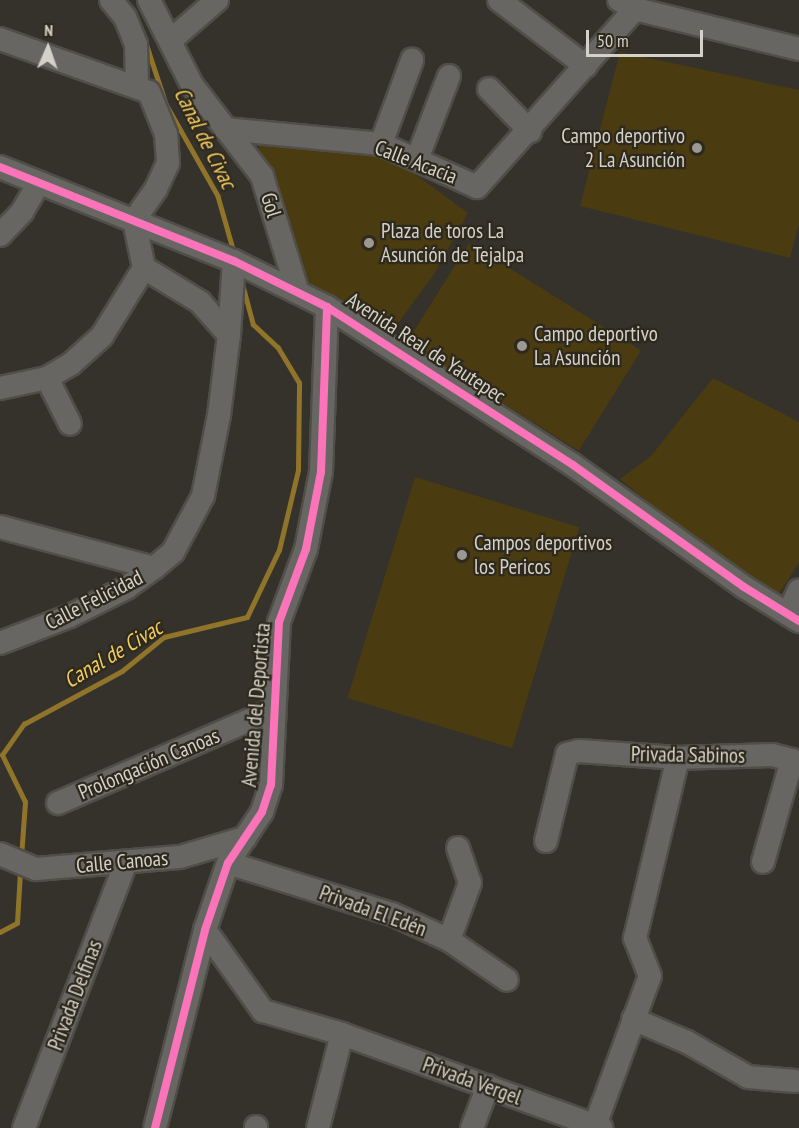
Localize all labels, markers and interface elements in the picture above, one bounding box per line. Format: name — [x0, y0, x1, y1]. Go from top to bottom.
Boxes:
north arrow — [18, 18, 78, 78]
scale bar — [589, 18, 706, 56]
text: N — [44, 20, 53, 40]
text: 50 m — [597, 29, 629, 52]
water label: Canal de Civac — [168, 83, 242, 193]
place label: Campo deportivo 2 La Asunción — [561, 123, 685, 173]
street label: Calle Acacia — [371, 135, 461, 189]
marker: Campo deportivo 2 La Asunción — [690, 141, 704, 155]
street label: Gol — [255, 190, 287, 220]
place label: Plaza de toros La Asunción de Tejalpa — [381, 218, 525, 268]
marker: Plaza de toros La Asunción de Tejalpa — [362, 236, 376, 250]
street label: Avenida Real de Yautepec — [342, 287, 510, 409]
place label: Campo deportivo La Asunción — [534, 321, 658, 371]
marker: Campo deportivo La Asunción — [515, 339, 529, 353]
place label: Campos deportivos los Pericos — [474, 530, 612, 580]
marker: Campos deportivos los Pericos — [455, 548, 469, 562]
street label: Calle Felicidad — [41, 565, 147, 635]
water label: Canal de Civac — [59, 614, 167, 694]
street label: Avenida del Deportista — [236, 622, 276, 788]
street label: Prolongación Canoas — [75, 723, 223, 805]
street label: Privada Sabinos — [631, 741, 745, 769]
street label: Calle Canoas — [75, 845, 169, 879]
street label: Privada El Edén — [316, 880, 430, 942]
street label: Privada Delfinas — [42, 936, 108, 1054]
street label: Privada Vergel — [419, 1051, 525, 1111]

